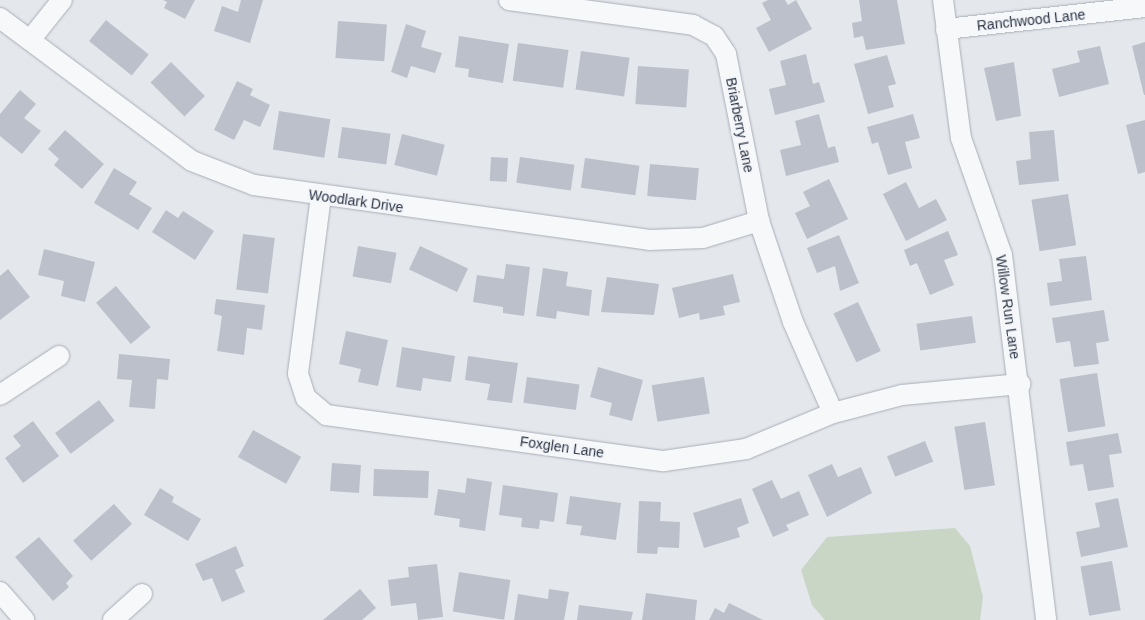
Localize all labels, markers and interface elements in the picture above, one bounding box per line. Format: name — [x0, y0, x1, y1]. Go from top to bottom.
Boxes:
street label: Ranchwood Lane — [976, 6, 1086, 34]
street label: Briarberry Lane — [723, 76, 757, 174]
street label: Woodlark Drive — [308, 186, 404, 216]
street label: Willow Run Lane — [992, 254, 1024, 360]
street label: Foxglen Lane — [519, 433, 605, 461]

